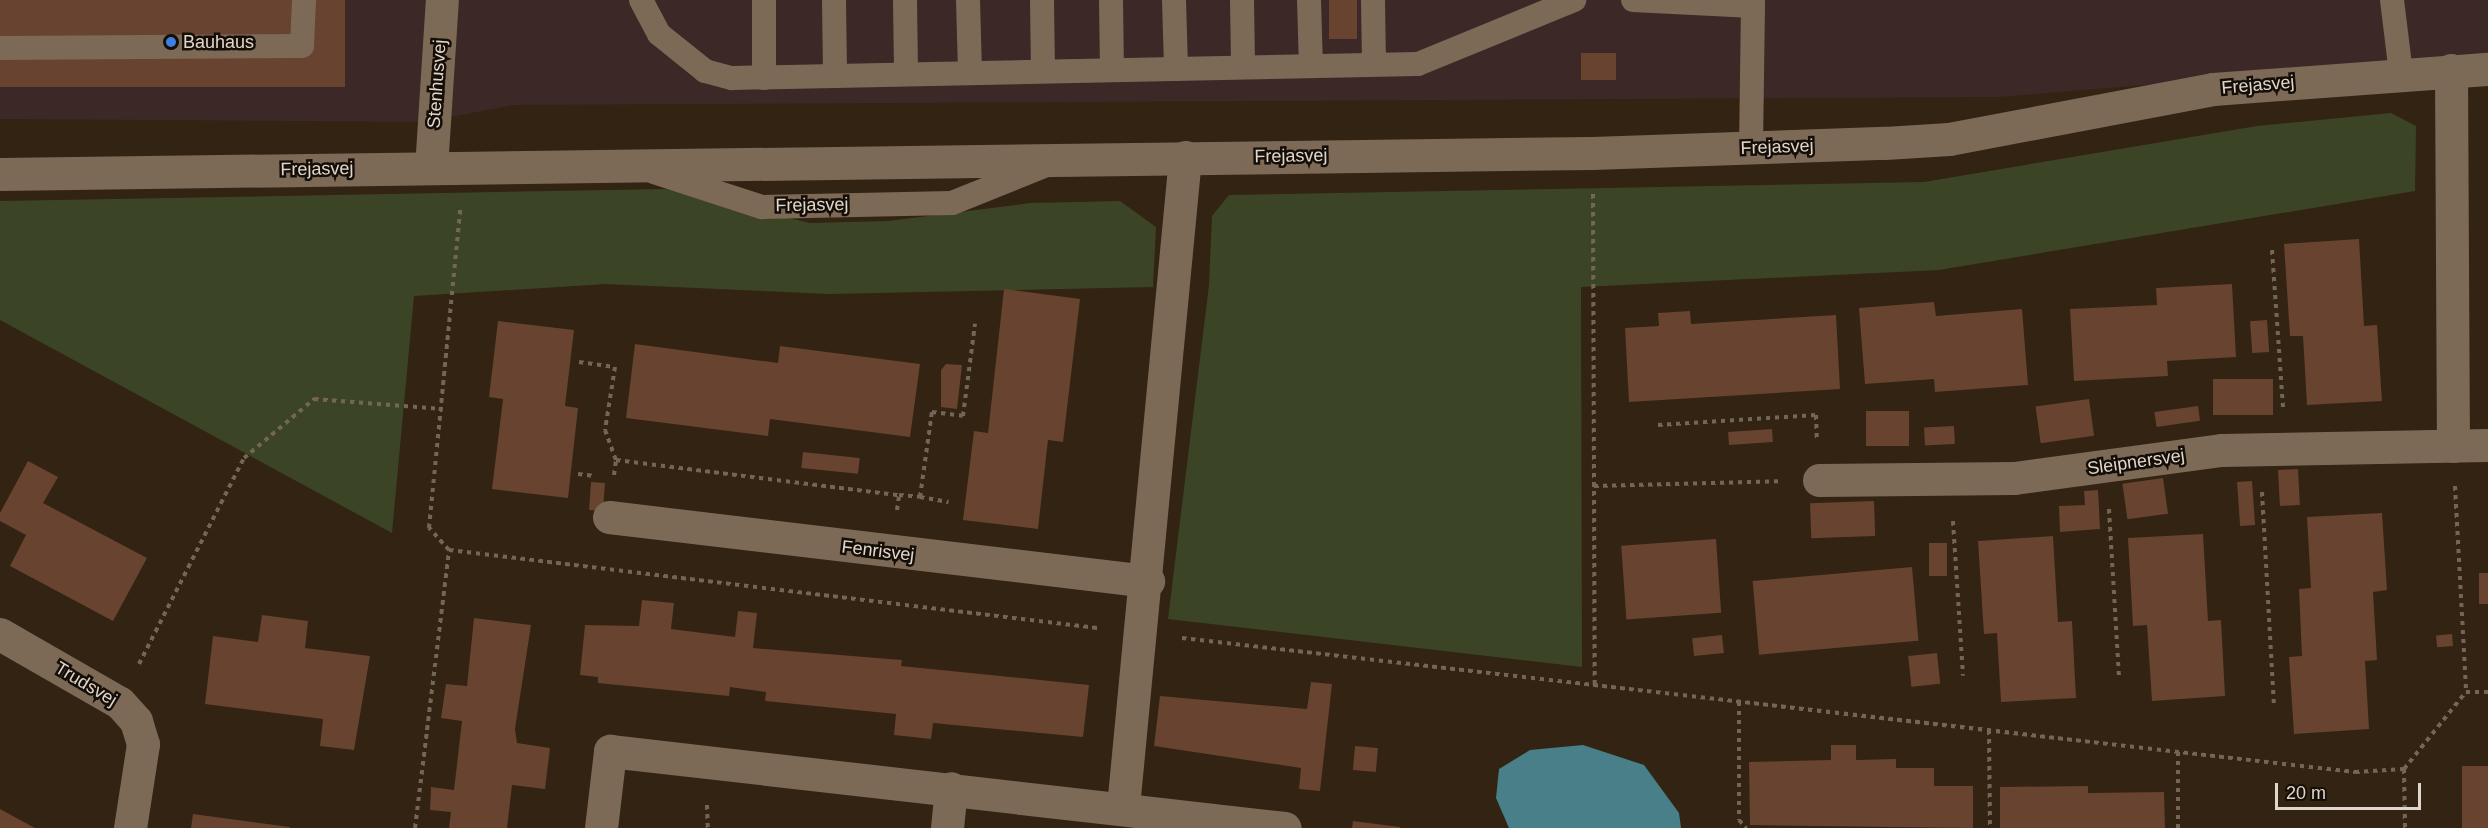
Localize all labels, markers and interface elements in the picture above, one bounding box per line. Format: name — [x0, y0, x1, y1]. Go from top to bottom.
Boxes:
place label: Bauhaus — [183, 31, 254, 53]
marker: Bauhaus — [164, 35, 178, 49]
street label: Stenhusvej — [423, 39, 451, 129]
street label: Frejasvej — [2221, 71, 2295, 99]
street label: Frejasvej — [1740, 135, 1814, 159]
street label: Frejasvej — [1254, 145, 1328, 167]
street label: Frejasvej — [280, 158, 354, 180]
street label: Frejasvej — [775, 194, 849, 216]
street label: Sleipnersvej — [2086, 444, 2186, 480]
street label: Fenrisvej — [840, 536, 916, 566]
street label: Trudsvej — [51, 657, 121, 711]
scale bar — [2278, 771, 2424, 809]
text: 20 m — [2286, 783, 2326, 803]

